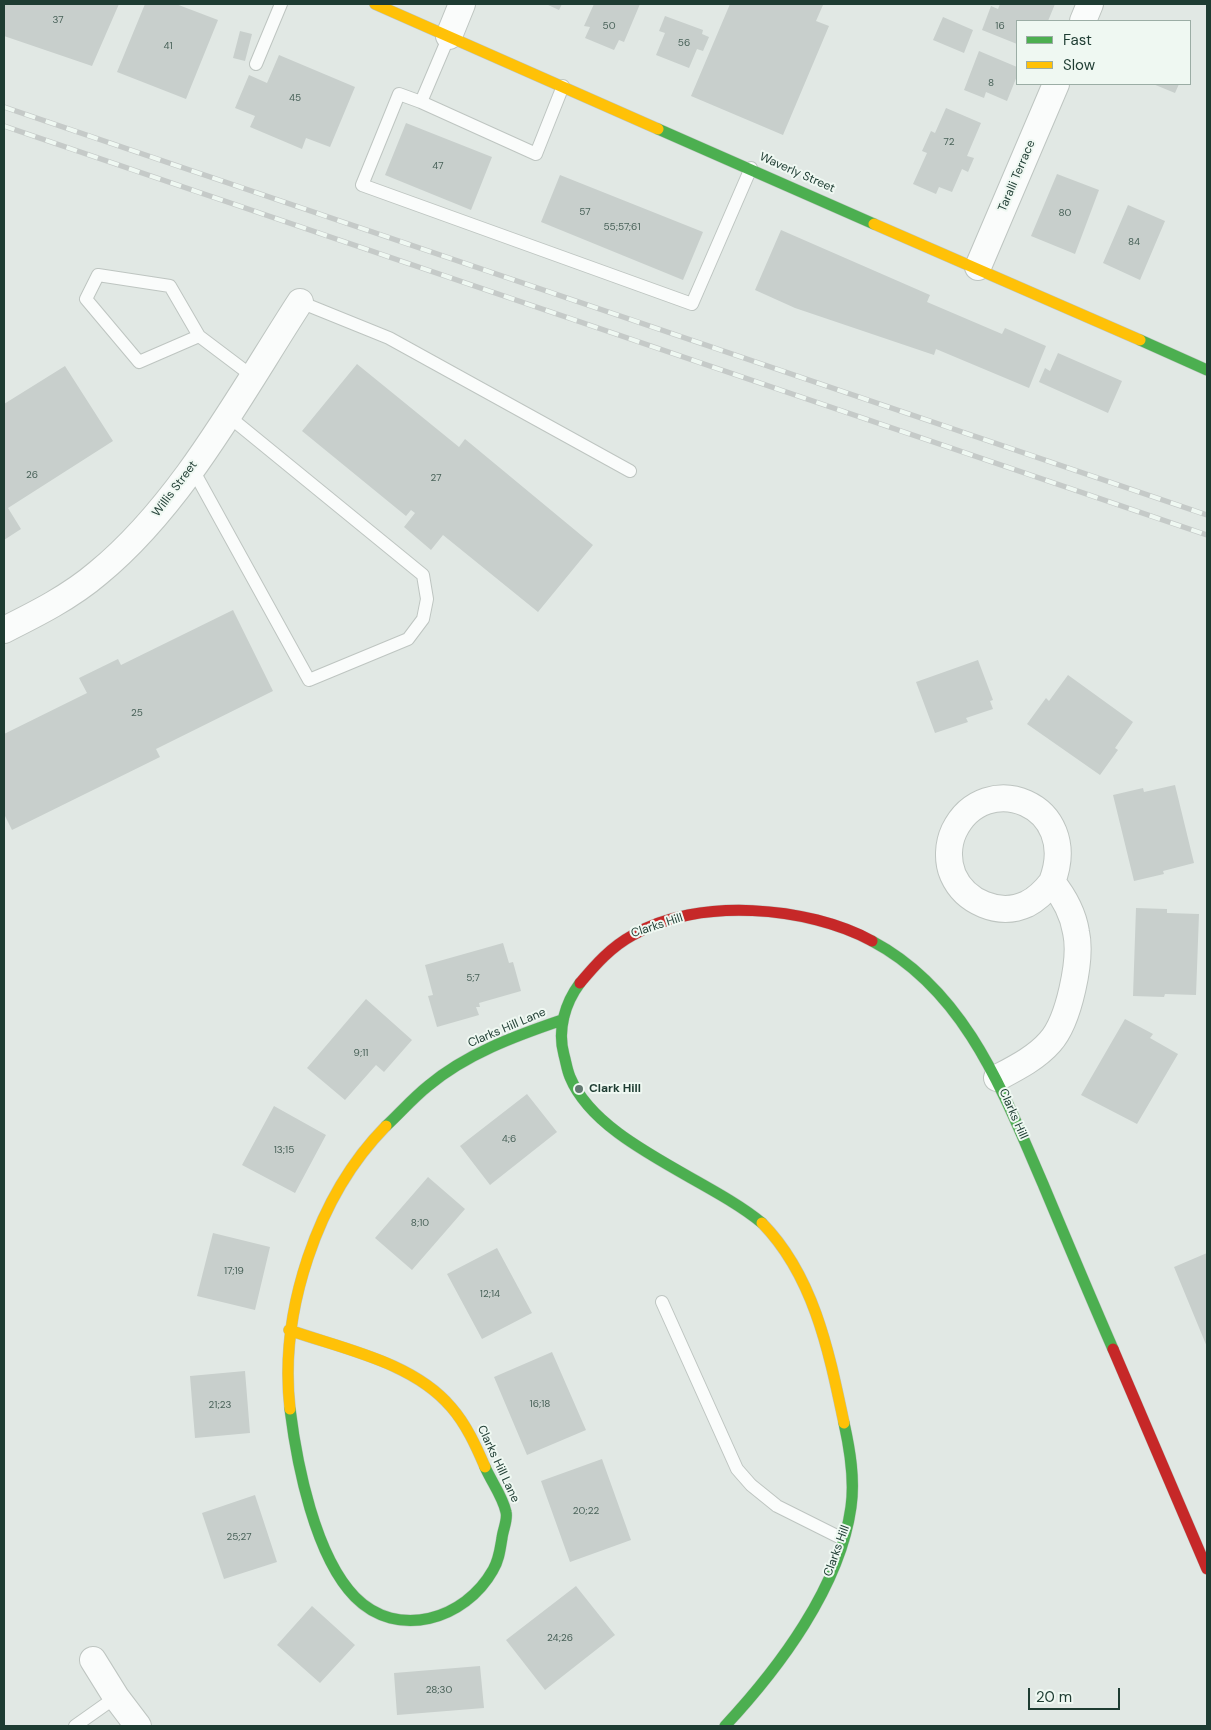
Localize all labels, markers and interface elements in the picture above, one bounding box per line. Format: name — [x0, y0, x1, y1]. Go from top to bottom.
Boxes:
house number: 37 — [52, 14, 64, 26]
house number: 50 — [603, 20, 615, 32]
house number: 16 — [995, 20, 1005, 32]
legend — [1016, 20, 1191, 85]
text: Fast — [1063, 30, 1092, 50]
house number: 56 — [678, 37, 690, 49]
house number: 41 — [163, 40, 173, 52]
text: Slow — [1063, 55, 1095, 75]
house number: 8 — [988, 77, 994, 89]
house number: 45 — [289, 92, 301, 104]
house number: 72 — [944, 136, 954, 148]
street label: Taralli Terrace — [995, 138, 1039, 214]
street label: Waverly Street — [757, 150, 837, 196]
house number: 47 — [432, 160, 444, 172]
house number: 57 — [579, 206, 591, 218]
house number: 80 — [1059, 207, 1071, 219]
house number: 55;57;61 — [603, 221, 641, 233]
house number: 84 — [1128, 236, 1140, 248]
street label: Willis Street — [149, 458, 201, 520]
house number: 26 — [26, 469, 38, 481]
house number: 27 — [431, 472, 441, 484]
house number: 25 — [131, 707, 143, 719]
street label: Clarks Hill — [629, 911, 685, 941]
house number: 5;7 — [466, 972, 480, 984]
street label: Clarks Hill Lane — [466, 1005, 548, 1051]
house number: 9;11 — [354, 1047, 368, 1059]
place label: Clark Hill — [589, 1082, 641, 1096]
marker: Clark Hill — [573, 1083, 585, 1095]
street label: Clarks Hill — [996, 1087, 1030, 1141]
house number: 4;6 — [502, 1133, 516, 1145]
house number: 13;15 — [274, 1144, 294, 1156]
house number: 8;10 — [411, 1217, 429, 1229]
house number: 17;19 — [224, 1265, 244, 1277]
house number: 12;14 — [480, 1288, 500, 1300]
house number: 16;18 — [530, 1398, 550, 1410]
house number: 21;23 — [209, 1399, 231, 1411]
street label: Clarks Hill Lane — [474, 1423, 522, 1505]
house number: 20;22 — [573, 1505, 599, 1517]
street label: Clarks Hill — [821, 1523, 853, 1579]
house number: 25;27 — [226, 1531, 252, 1543]
house number: 24;26 — [547, 1632, 573, 1644]
scale bar — [1031, 1678, 1124, 1710]
house number: 28;30 — [426, 1684, 452, 1696]
text: 20 m — [1036, 1687, 1072, 1707]

